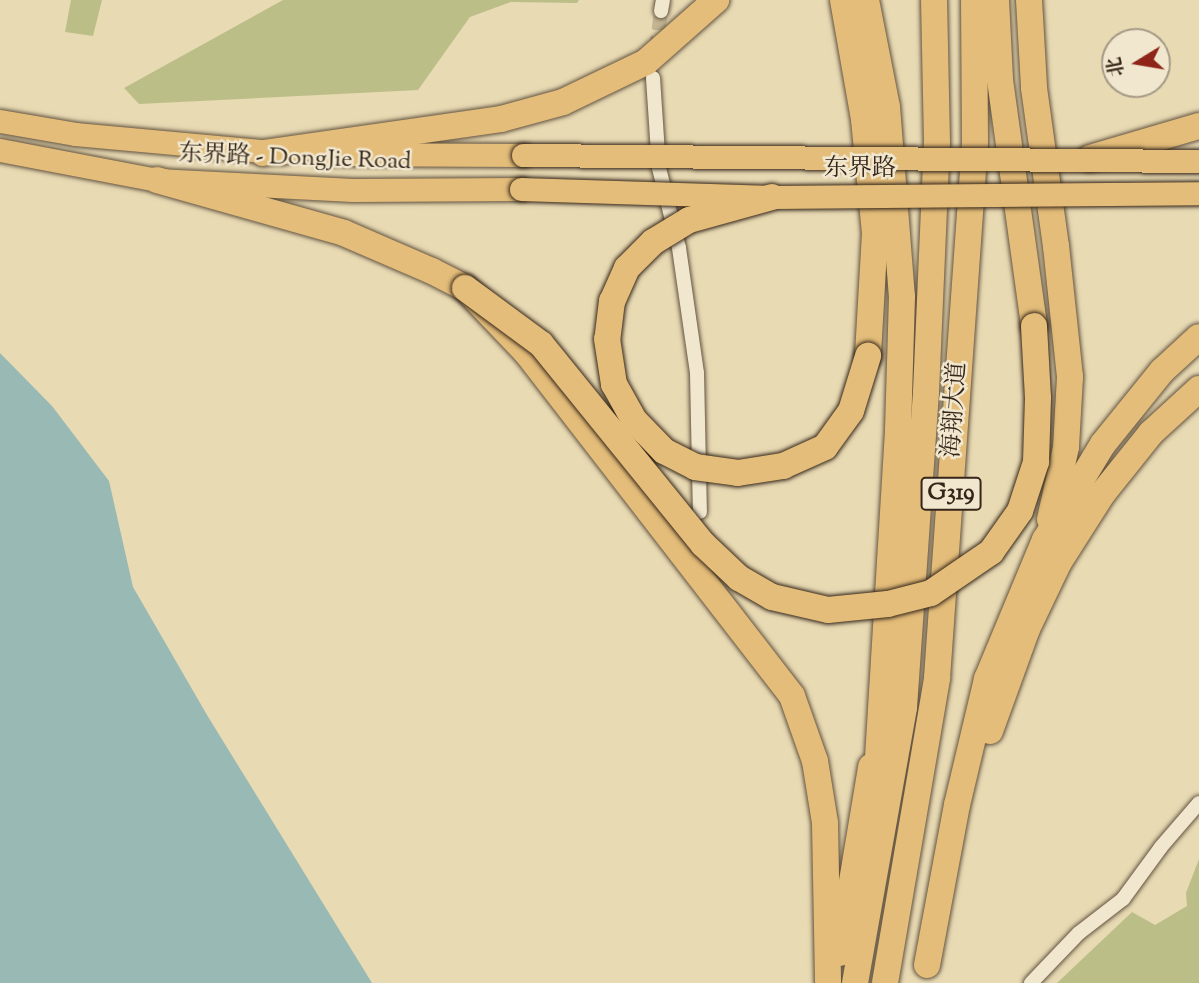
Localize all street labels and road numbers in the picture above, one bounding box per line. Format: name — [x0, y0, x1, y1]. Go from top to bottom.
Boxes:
street label: 东界路 - DongJie Road — [178, 141, 412, 177]
street label: 东界路 — [824, 156, 896, 184]
street label: 海翔大道 — [938, 361, 974, 459]
road number: G319 — [920, 474, 982, 514]

